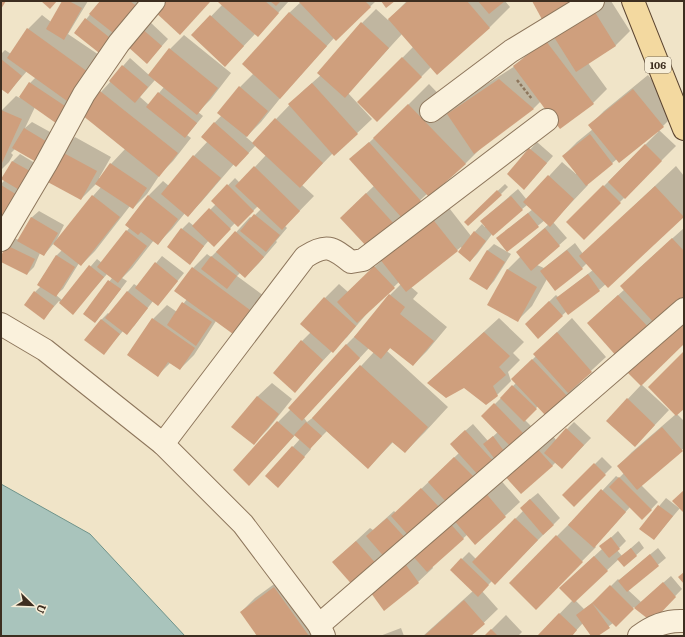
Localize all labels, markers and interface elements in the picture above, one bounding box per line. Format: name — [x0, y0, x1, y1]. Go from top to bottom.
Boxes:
road number: 106 — [645, 57, 671, 73]
north arrow — [12, 585, 52, 625]
text: U — [33, 602, 51, 617]

